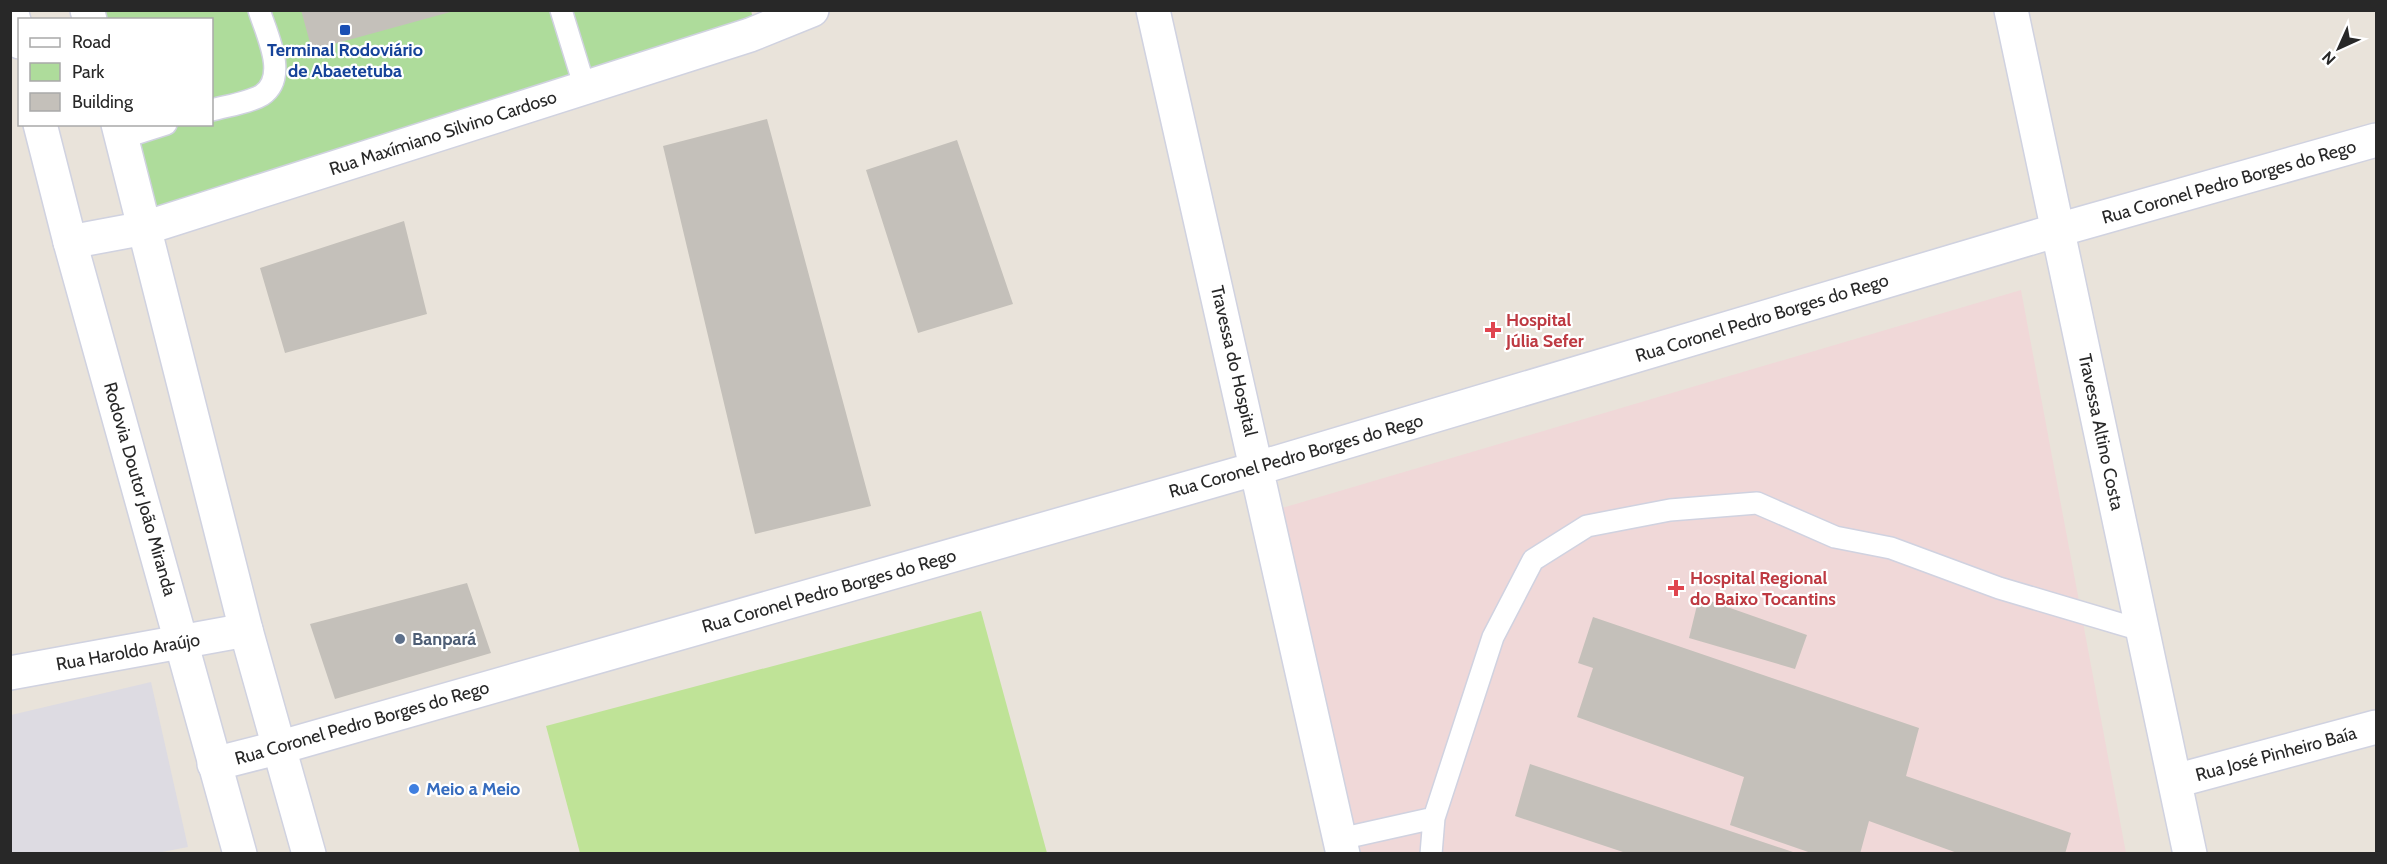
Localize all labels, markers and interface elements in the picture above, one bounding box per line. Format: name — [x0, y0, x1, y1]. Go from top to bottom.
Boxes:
legend — [18, 18, 213, 126]
north arrow — [2309, 18, 2369, 78]
marker: Terminal Rodoviário de Abaetetuba — [338, 23, 352, 37]
text: Road — [72, 31, 111, 53]
place label: Terminal Rodoviário de Abaetetuba — [267, 39, 423, 82]
text: N — [2318, 48, 2339, 69]
text: Park — [72, 61, 105, 83]
street label: Rua Maxímiano Silvino Cardoso — [326, 86, 560, 180]
text: Building — [72, 91, 134, 113]
street label: Rua Coronel Pedro Borges do Rego — [2099, 135, 2359, 229]
street label: Rua Coronel Pedro Borges do Rego — [1633, 269, 1891, 367]
street label: Travessa do Hospital — [1206, 284, 1262, 439]
place label: Hospital Júlia Sefer — [1505, 309, 1584, 352]
marker: Hospital Júlia Sefer — [1484, 321, 1502, 339]
street label: Travessa Altino Costa — [2074, 352, 2128, 513]
street label: Rodovia Doutor João Miranda — [99, 380, 181, 599]
street label: Rua Coronel Pedro Borges do Rego — [1166, 409, 1426, 503]
street label: Rua Coronel Pedro Borges do Rego — [699, 544, 959, 638]
place label: Hospital Regional do Baixo Tocantins — [1690, 567, 1836, 610]
marker: Hospital Regional do Baixo Tocantins — [1667, 579, 1685, 597]
street label: Rua Haroldo Araújo — [54, 628, 202, 675]
place label: Banpará — [412, 628, 476, 650]
marker: Banpará — [393, 632, 407, 646]
street label: Rua Coronel Pedro Borges do Rego — [232, 676, 492, 770]
street label: Rua José Pinheiro Baía — [2193, 722, 2359, 786]
place label: Meio a Meio — [426, 778, 520, 800]
marker: Meio a Meio — [407, 782, 421, 796]

